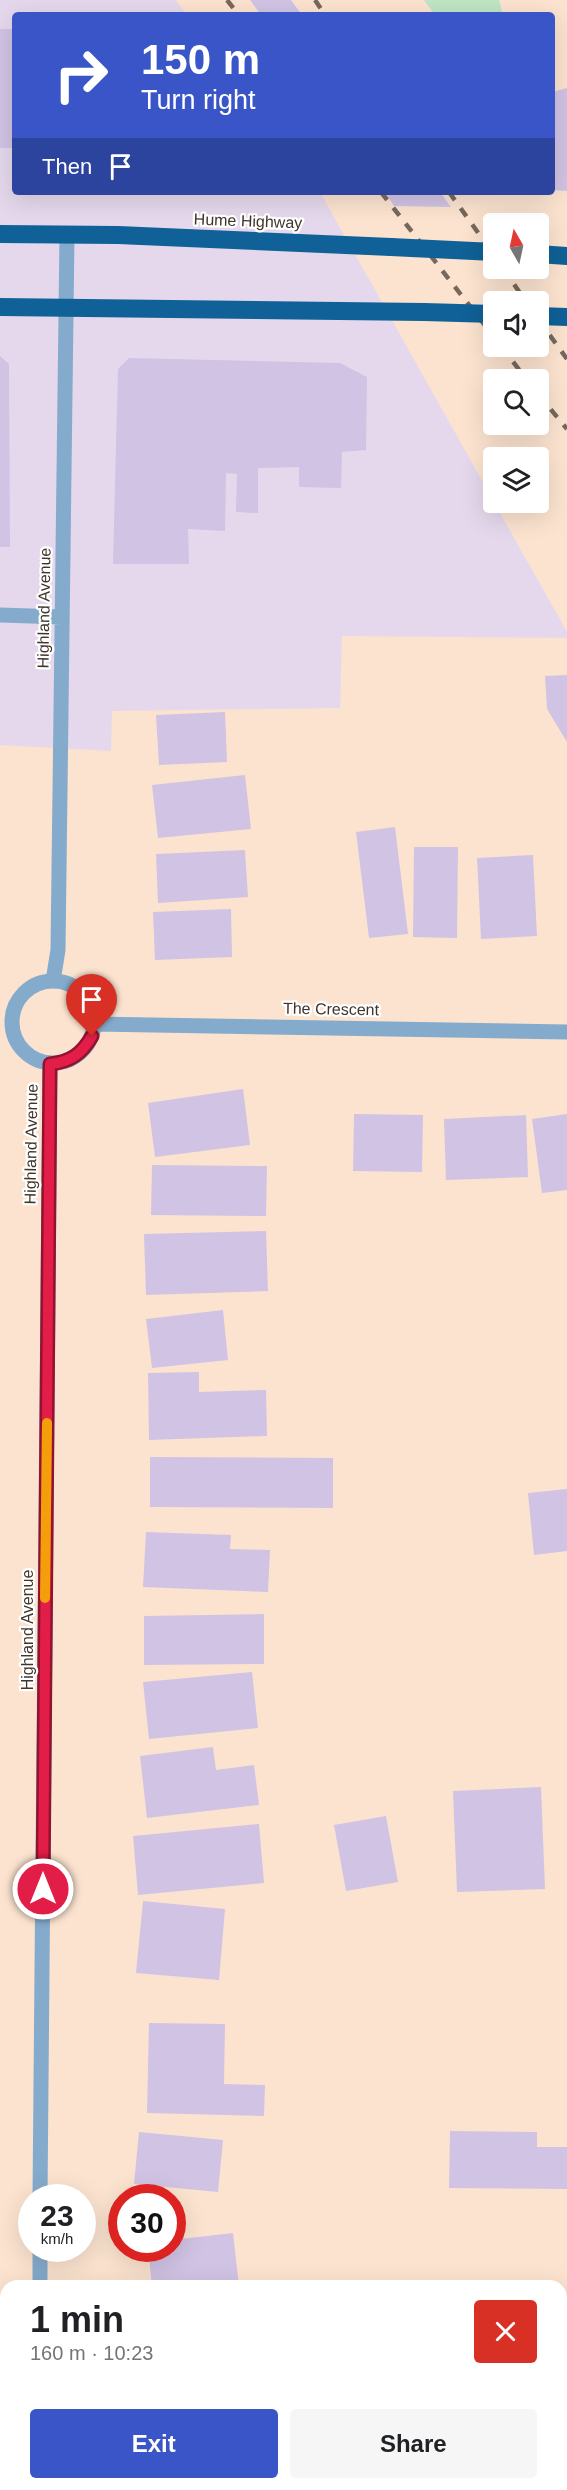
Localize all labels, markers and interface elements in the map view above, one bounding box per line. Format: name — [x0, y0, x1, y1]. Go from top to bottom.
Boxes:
icon: right — [42, 36, 120, 114]
text: 150 m — [141, 36, 260, 83]
text: Turn right — [141, 85, 256, 115]
icon: arrive — [104, 150, 137, 183]
text: Then — [42, 154, 92, 179]
street label: Hume Highway — [193, 211, 303, 231]
north arrow — [483, 213, 549, 279]
map controls — [483, 213, 549, 513]
button: sound — [483, 291, 549, 357]
button: search — [483, 369, 549, 435]
button: layers — [483, 447, 549, 513]
street label: Highland Avenue — [34, 547, 54, 668]
pin — [66, 974, 117, 1036]
icon: arrive — [75, 983, 108, 1016]
street label: The Crescent — [283, 1000, 380, 1018]
street label: Highland Avenue — [21, 1083, 41, 1204]
street label: Highland Avenue — [19, 1570, 36, 1690]
position arrow — [11, 1857, 75, 1921]
speed limit sign: 30 — [108, 2184, 186, 2262]
text: 23 — [40, 2199, 74, 2232]
text: km/h — [41, 2230, 73, 2247]
text: 1 min — [30, 2299, 124, 2340]
button: close — [474, 2300, 537, 2363]
text: 160 m · 10:23 — [30, 2342, 153, 2364]
button: Exit — [30, 2409, 278, 2478]
button: Share — [290, 2409, 537, 2478]

